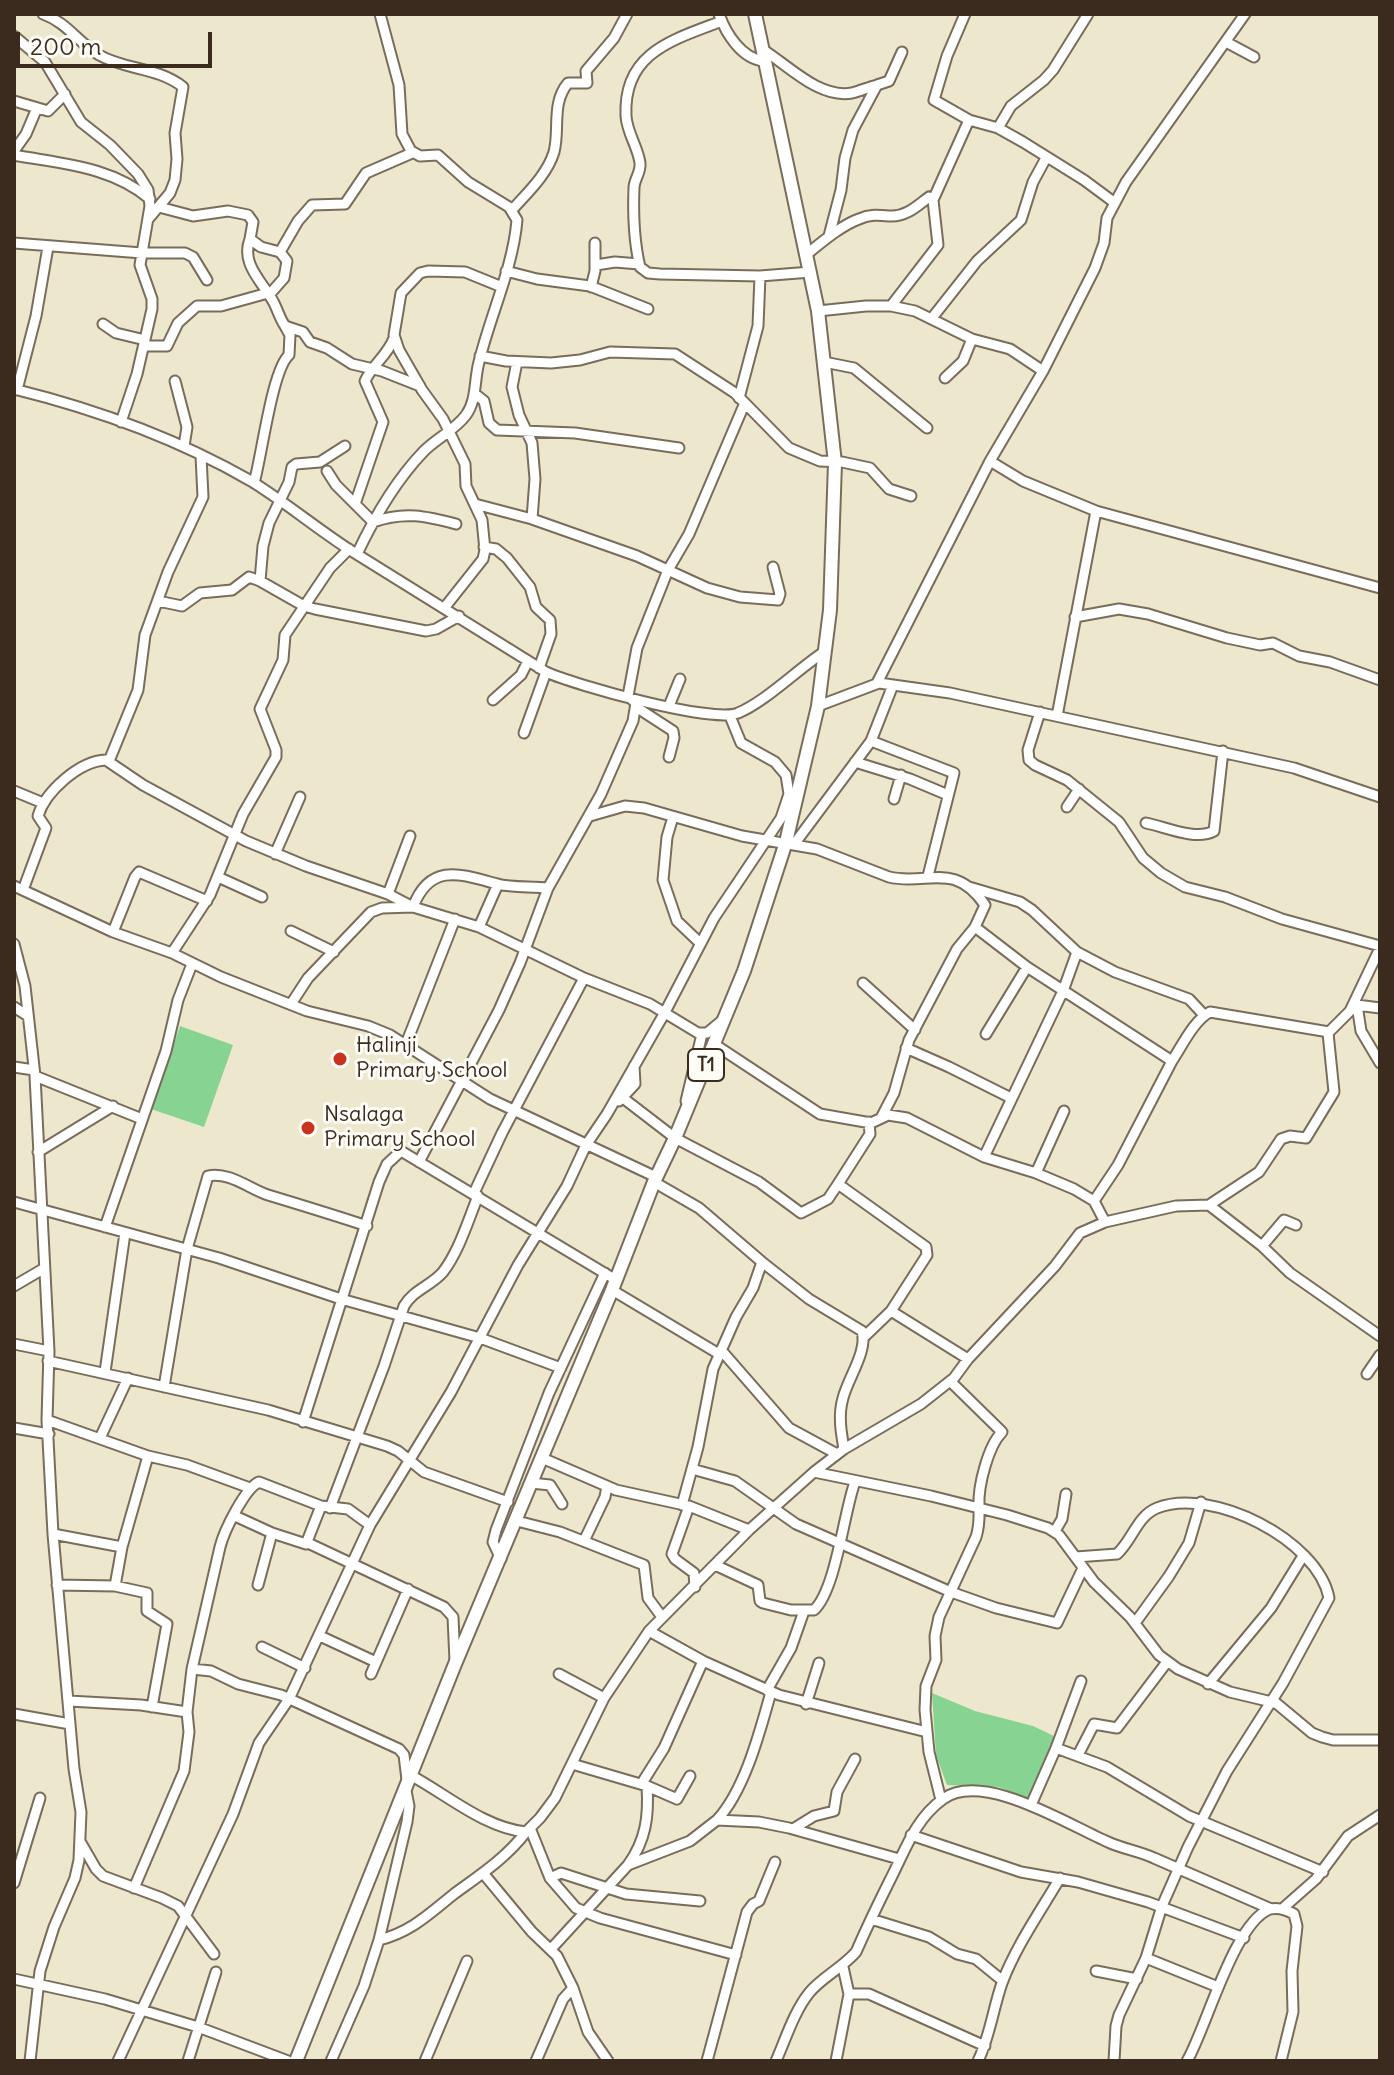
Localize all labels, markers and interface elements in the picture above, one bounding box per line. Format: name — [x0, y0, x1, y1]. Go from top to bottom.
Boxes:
scale bar — [20, 16, 216, 66]
text: 200 m — [30, 31, 102, 61]
place label: Halinji Primary School — [356, 1033, 507, 1084]
road number: T1 — [688, 1049, 724, 1081]
marker: Halinji Primary School — [331, 1050, 349, 1068]
place label: Nsalaga Primary School — [324, 1102, 475, 1154]
marker: Nsalaga Primary School — [299, 1119, 317, 1137]

